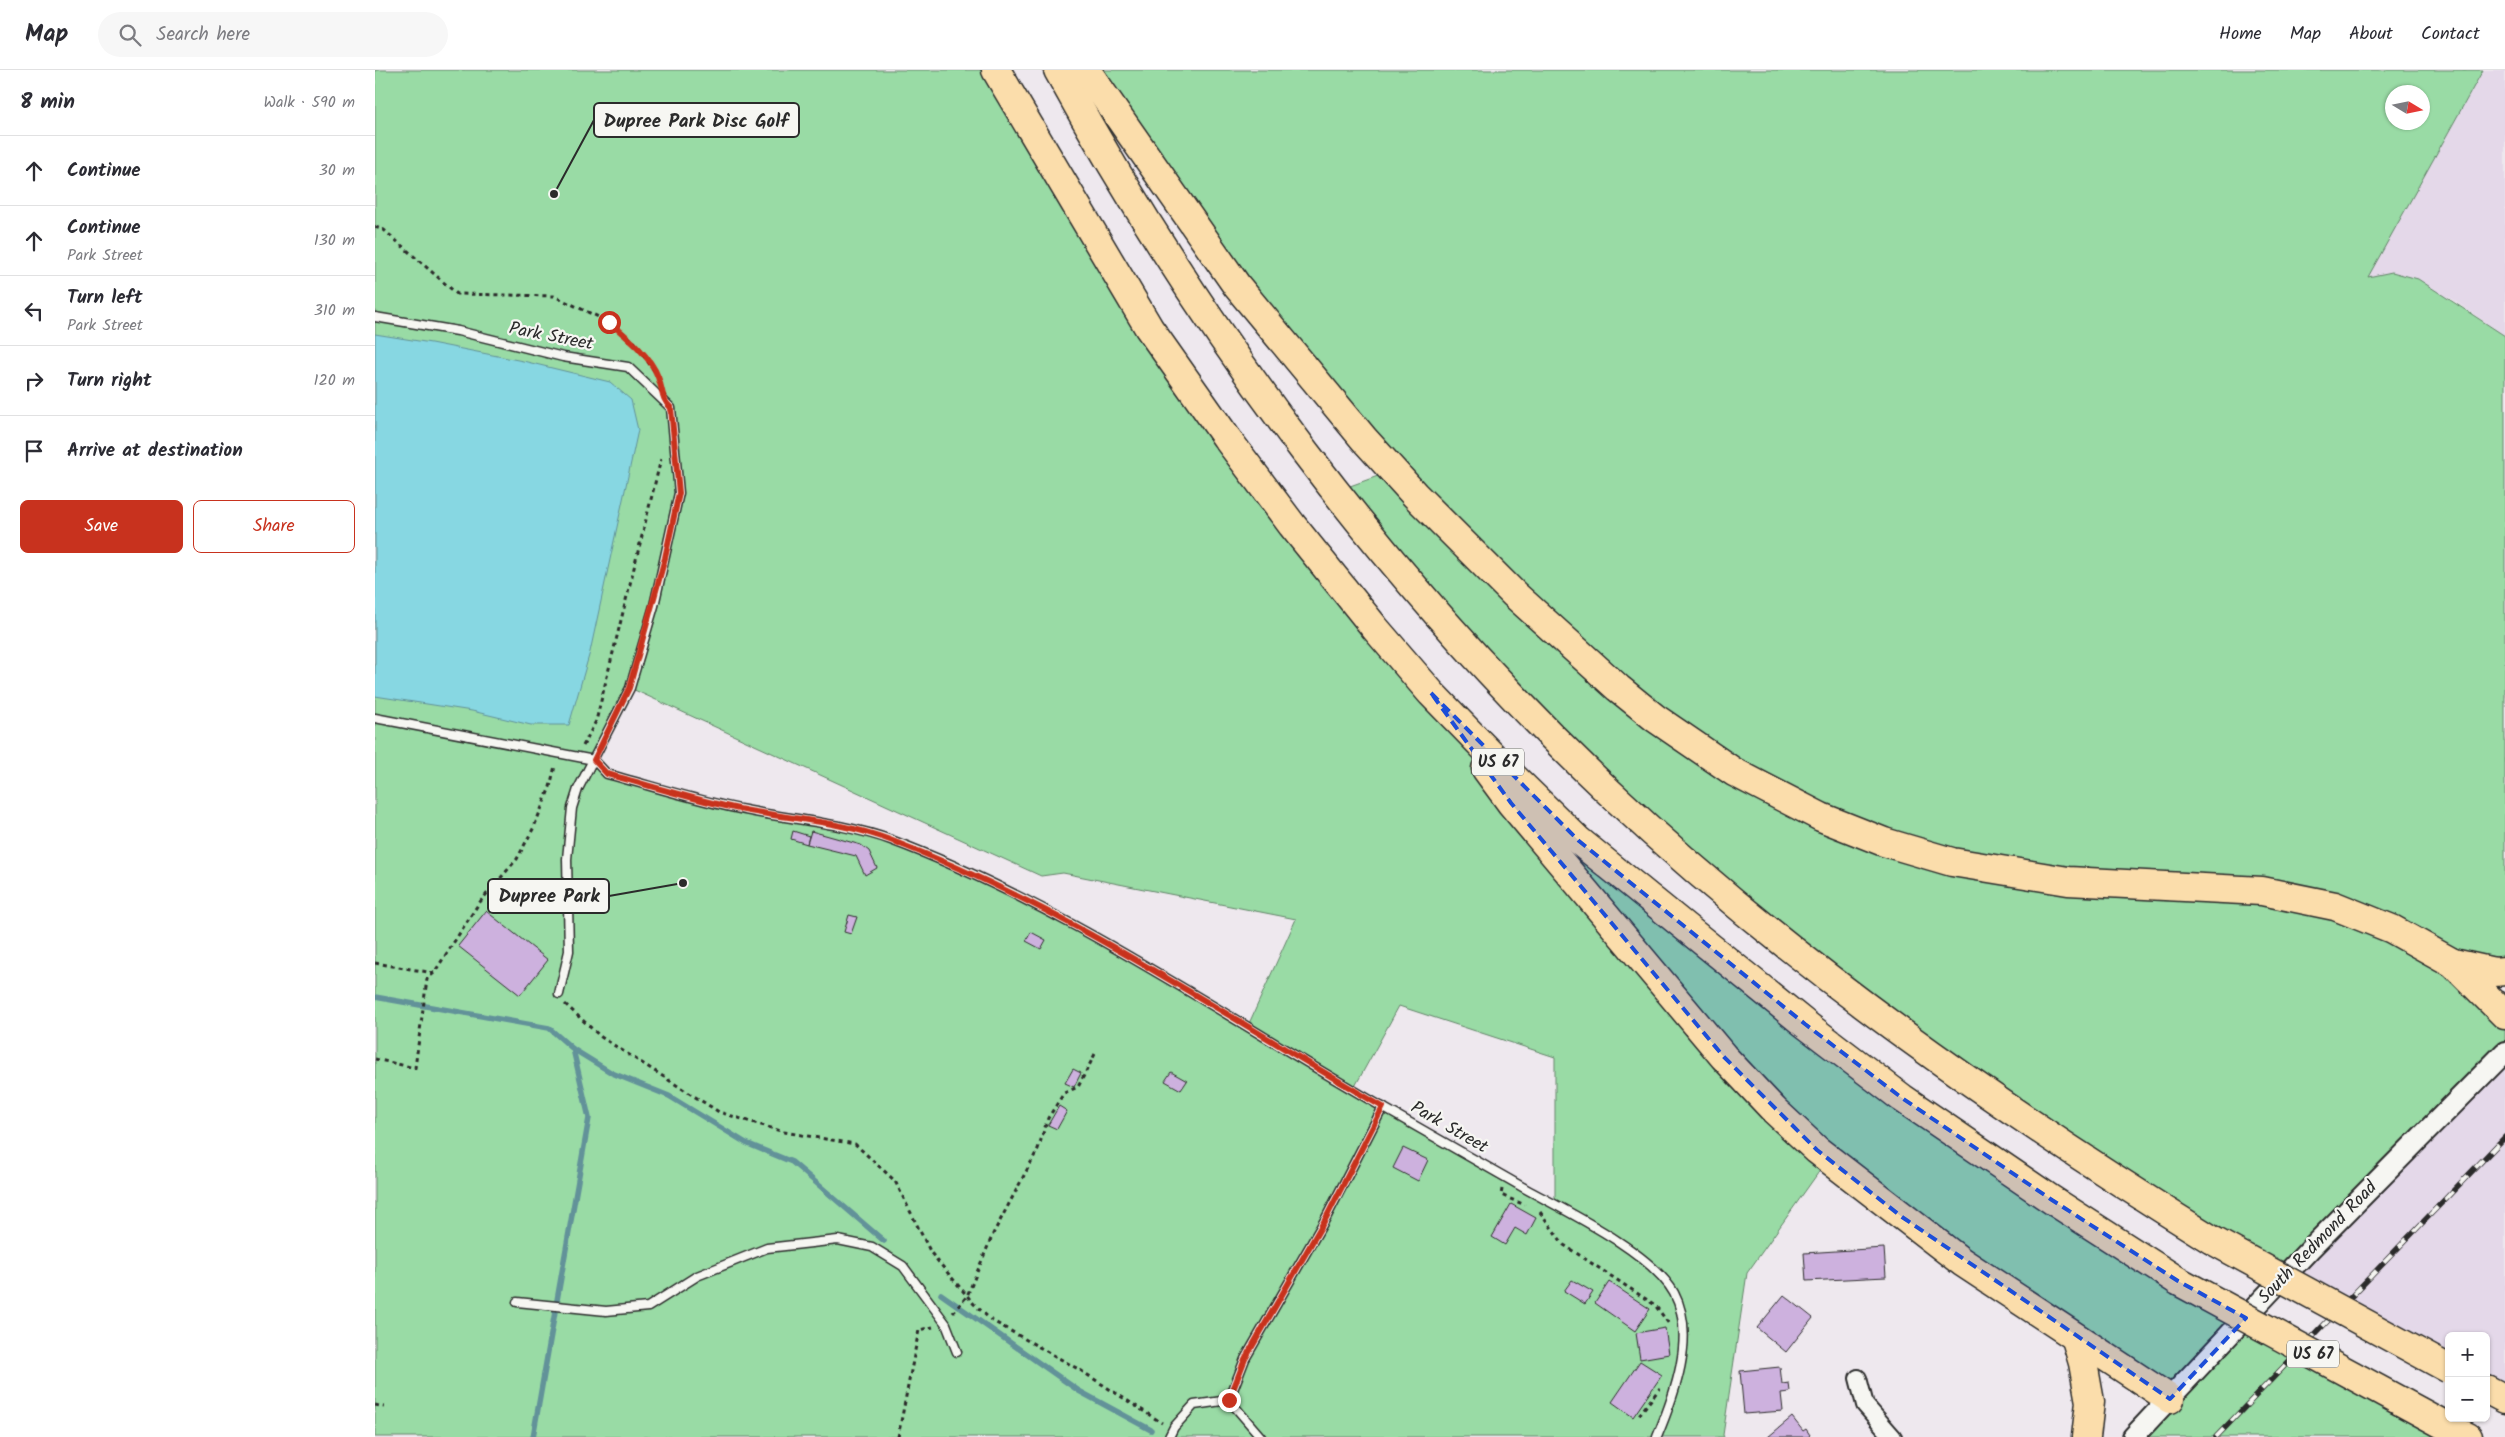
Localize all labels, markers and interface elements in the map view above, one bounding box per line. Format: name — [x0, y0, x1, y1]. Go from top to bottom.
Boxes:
search box — [98, 12, 448, 57]
text: Map — [25, 15, 68, 54]
text: Search here — [156, 20, 250, 50]
text: Home — [2219, 20, 2262, 49]
text: Map — [2290, 20, 2321, 49]
text: About — [2349, 20, 2393, 49]
text: Contact — [2421, 20, 2480, 49]
icon: search — [116, 21, 144, 49]
north arrow — [2385, 85, 2430, 130]
text: 8 min — [20, 86, 75, 119]
text: Walk · 590 m — [263, 90, 355, 115]
callout: Dupree Park Disc Golf — [594, 103, 799, 137]
text: Dupree Park Disc Golf — [604, 107, 790, 137]
text: Continue — [67, 156, 140, 186]
icon: ahead — [20, 157, 48, 185]
text: 30 m — [319, 158, 355, 183]
text: Continue — [67, 213, 140, 243]
icon: ahead — [20, 227, 48, 255]
text: 130 m — [314, 228, 355, 253]
text: Park Street — [67, 243, 143, 268]
text: Turn left — [67, 283, 142, 313]
icon: left — [20, 297, 48, 325]
text: 310 m — [314, 298, 355, 323]
route start — [598, 311, 621, 334]
text: Park Street — [67, 313, 143, 338]
street label: Park Street — [506, 315, 597, 360]
text: Turn right — [67, 366, 152, 396]
icon: right — [20, 367, 48, 395]
text: 120 m — [314, 368, 355, 393]
text: Arrive at destination — [67, 436, 243, 466]
icon: arrive — [20, 437, 48, 465]
button: Save — [20, 500, 183, 553]
button: Share — [193, 500, 355, 553]
road number: US 67 — [1472, 749, 1524, 776]
callout: Dupree Park — [488, 879, 609, 913]
text: Dupree Park — [498, 882, 600, 912]
street label: Park Street — [1405, 1094, 1494, 1162]
street label: South Redmond Road — [2251, 1174, 2385, 1311]
map controls — [2445, 1332, 2490, 1422]
button: + — [2445, 1332, 2490, 1377]
road number: US 67 — [2287, 1340, 2339, 1368]
button: − — [2445, 1377, 2490, 1422]
route end — [1218, 1389, 1241, 1412]

